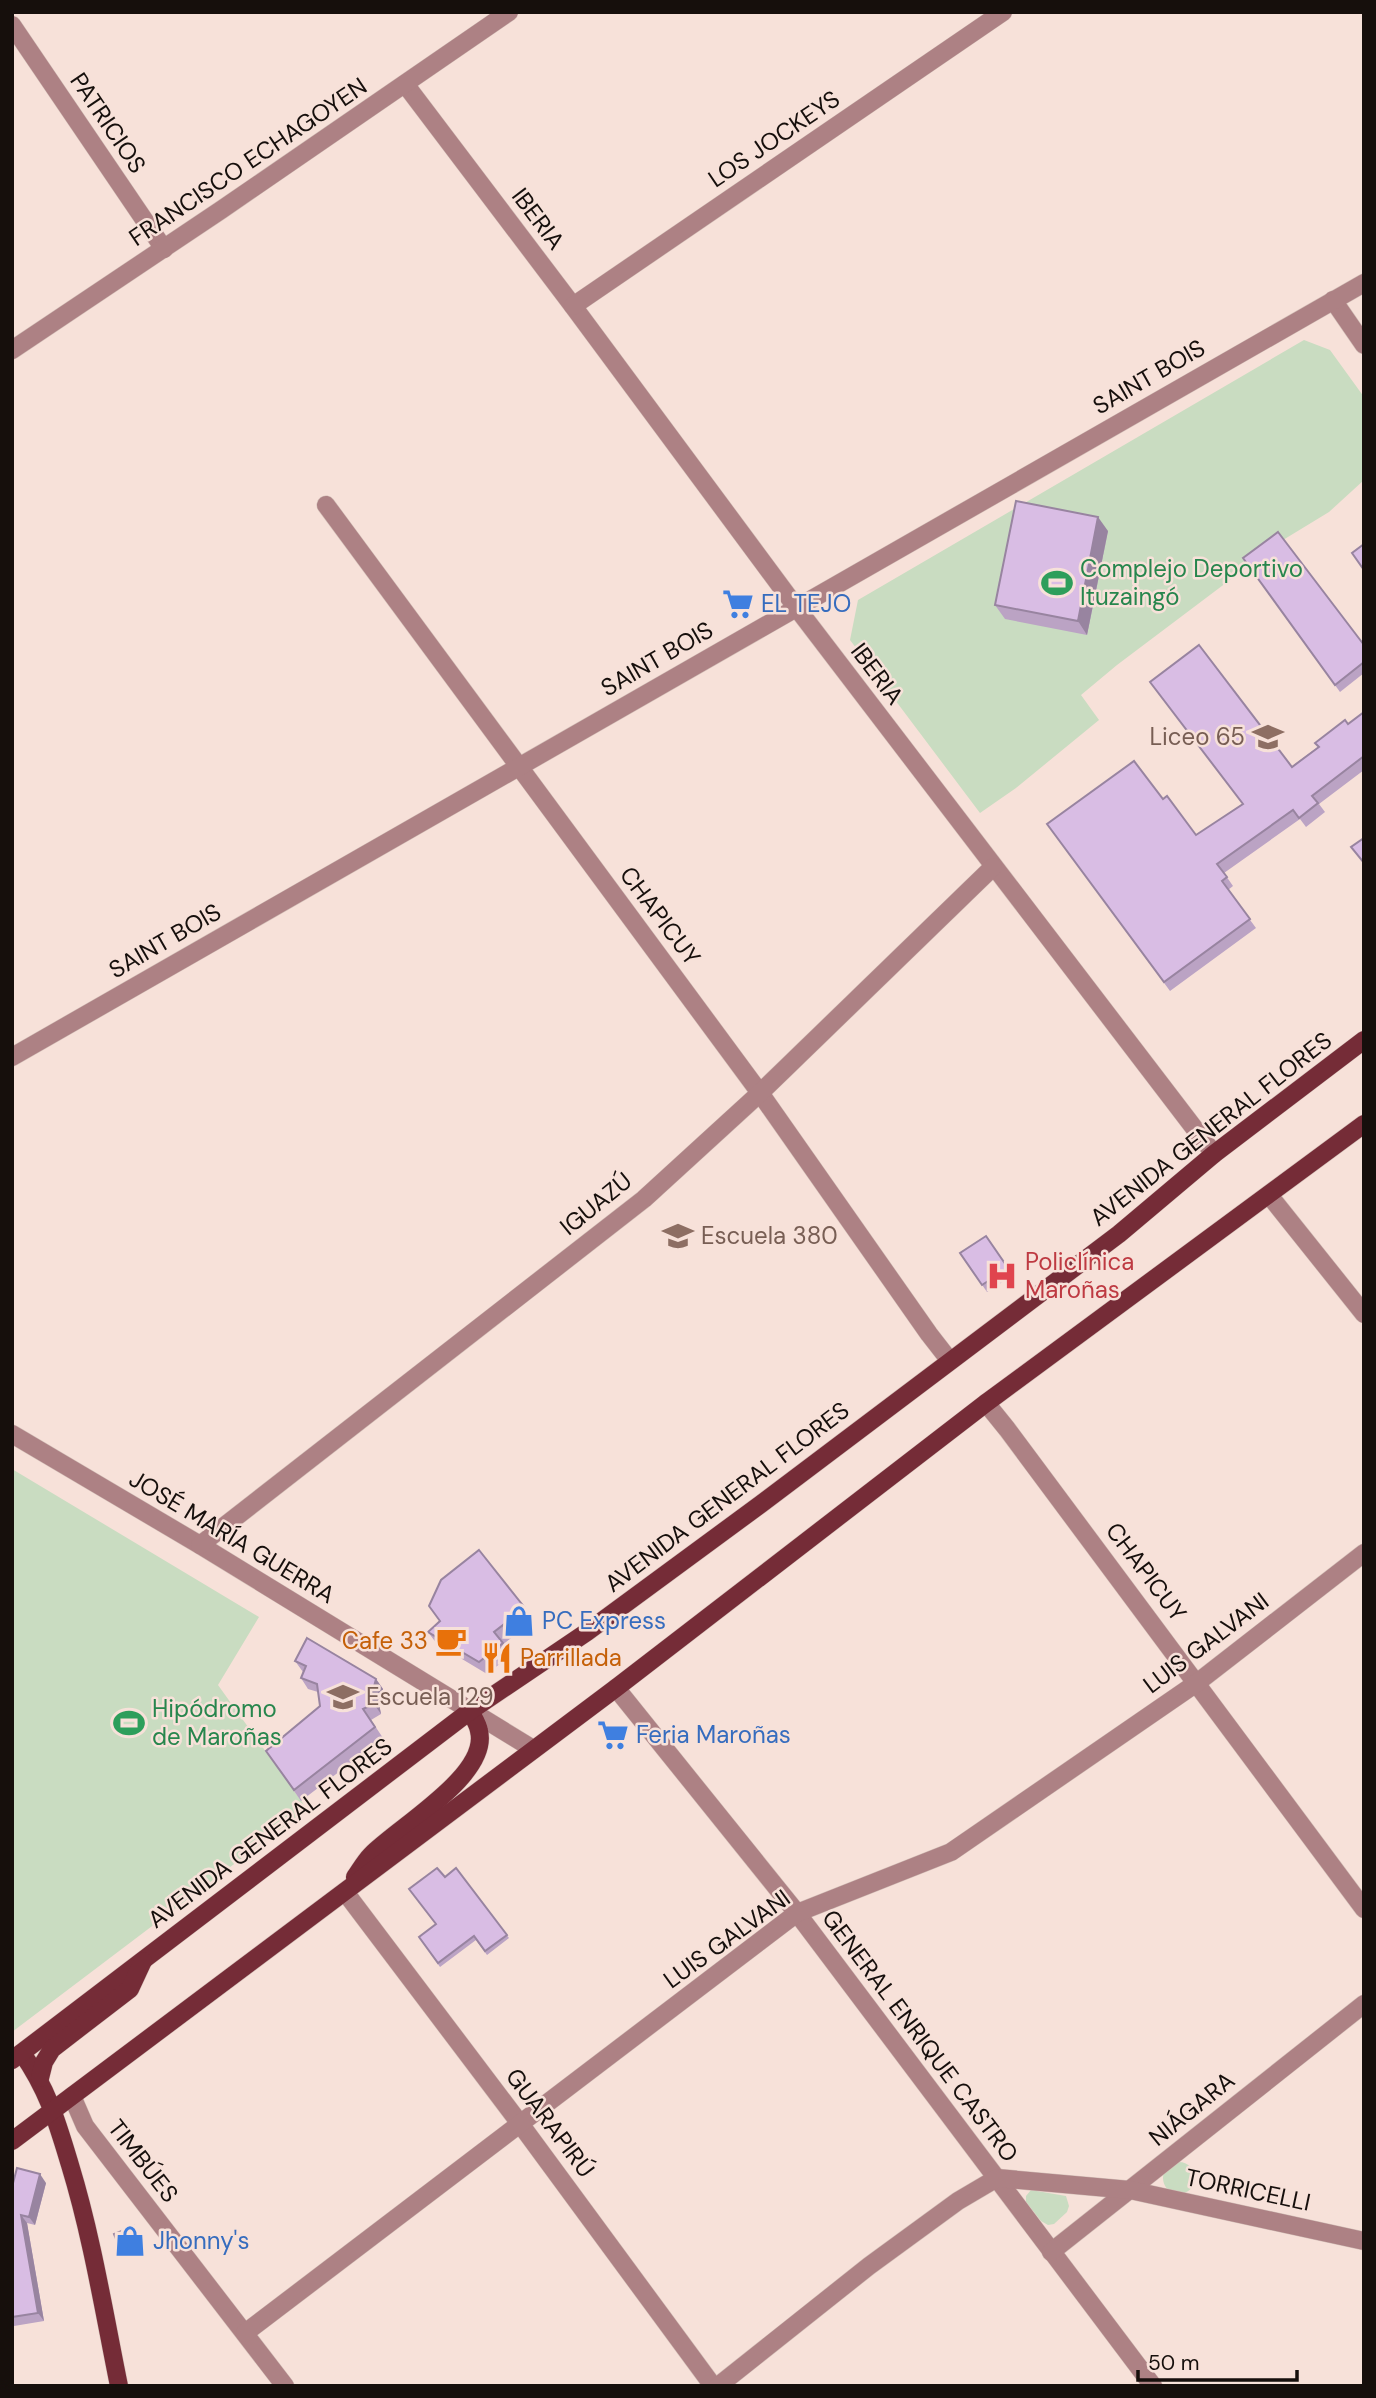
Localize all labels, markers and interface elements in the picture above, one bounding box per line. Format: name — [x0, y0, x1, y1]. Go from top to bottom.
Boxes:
street label: PATRICIOS — [64, 67, 153, 179]
street label: FRANCISCO ECHAGOYEN — [123, 70, 373, 253]
street label: LOS JOCKEYS — [702, 83, 845, 194]
street label: IBERIA — [505, 182, 572, 256]
street label: SAINT BOIS — [1087, 332, 1210, 421]
place label: Complejo Deportivo Ituzaingó — [1080, 553, 1303, 612]
sports icon: Complejo Deportivo Ituzaingó — [1040, 566, 1074, 600]
supermarket icon: EL TEJO — [721, 587, 755, 621]
place label: EL TEJO — [761, 588, 851, 619]
street label: SAINT BOIS — [595, 614, 718, 703]
street label: IBERIA — [844, 637, 911, 711]
school or university icon: Liceo 65 — [1251, 720, 1285, 754]
place label: Liceo 65 — [1149, 721, 1245, 752]
street label: CHAPICUY — [613, 860, 708, 971]
street label: SAINT BOIS — [103, 896, 226, 985]
street label: AVENIDA GENERAL FLORES — [1084, 1025, 1338, 1233]
street label: IGUAZÚ — [554, 1165, 638, 1242]
school or university icon: Escuela 380 — [661, 1219, 695, 1253]
place label: Escuela 380 — [701, 1220, 838, 1251]
place label: Policlínica Maroñas — [1025, 1246, 1134, 1305]
hospital icon: Policlínica Maroñas — [985, 1259, 1019, 1293]
street label: AVENIDA GENERAL FLORES — [598, 1394, 855, 1599]
street label: JOSÉ MARÍA GUERRA — [124, 1463, 341, 1610]
street label: CHAPICUY — [1099, 1516, 1194, 1627]
street label: LUIS GALVANI — [1137, 1585, 1275, 1700]
shop icon: PC Express — [502, 1604, 536, 1638]
place label: PC Express — [542, 1605, 666, 1636]
cafe icon: Cafe 33 — [434, 1624, 468, 1658]
place label: Cafe 33 — [342, 1625, 428, 1656]
restaurant icon: Parrillada — [480, 1641, 514, 1675]
place label: Parrillada — [520, 1642, 622, 1673]
school or university icon: Escuela 129 — [326, 1680, 360, 1714]
place label: Escuela 129 — [366, 1681, 494, 1712]
place label: Hipódromo de Maroñas — [152, 1693, 282, 1752]
sports icon: Hipódromo de Maroñas — [112, 1706, 146, 1740]
supermarket icon: Feria Maroñas — [596, 1718, 630, 1752]
place label: Feria Maroñas — [636, 1719, 791, 1750]
street label: AVENIDA GENERAL FLORES — [141, 1730, 398, 1935]
street label: LUIS GALVANI — [657, 1882, 796, 1995]
street label: GENERAL ENRIQUE CASTRO — [815, 1903, 1025, 2168]
street label: GUARAPIRÚ — [499, 2062, 602, 2183]
street label: NIÁGARA — [1142, 2065, 1241, 2153]
street label: TIMBÚES — [101, 2113, 185, 2208]
street label: TORRICELLI — [1183, 2161, 1313, 2218]
shop icon: Jhonny's — [113, 2224, 147, 2258]
place label: Jhonny's — [153, 2225, 249, 2256]
scale bar — [1138, 2338, 1297, 2382]
text: 50 m — [1148, 2349, 1199, 2377]

